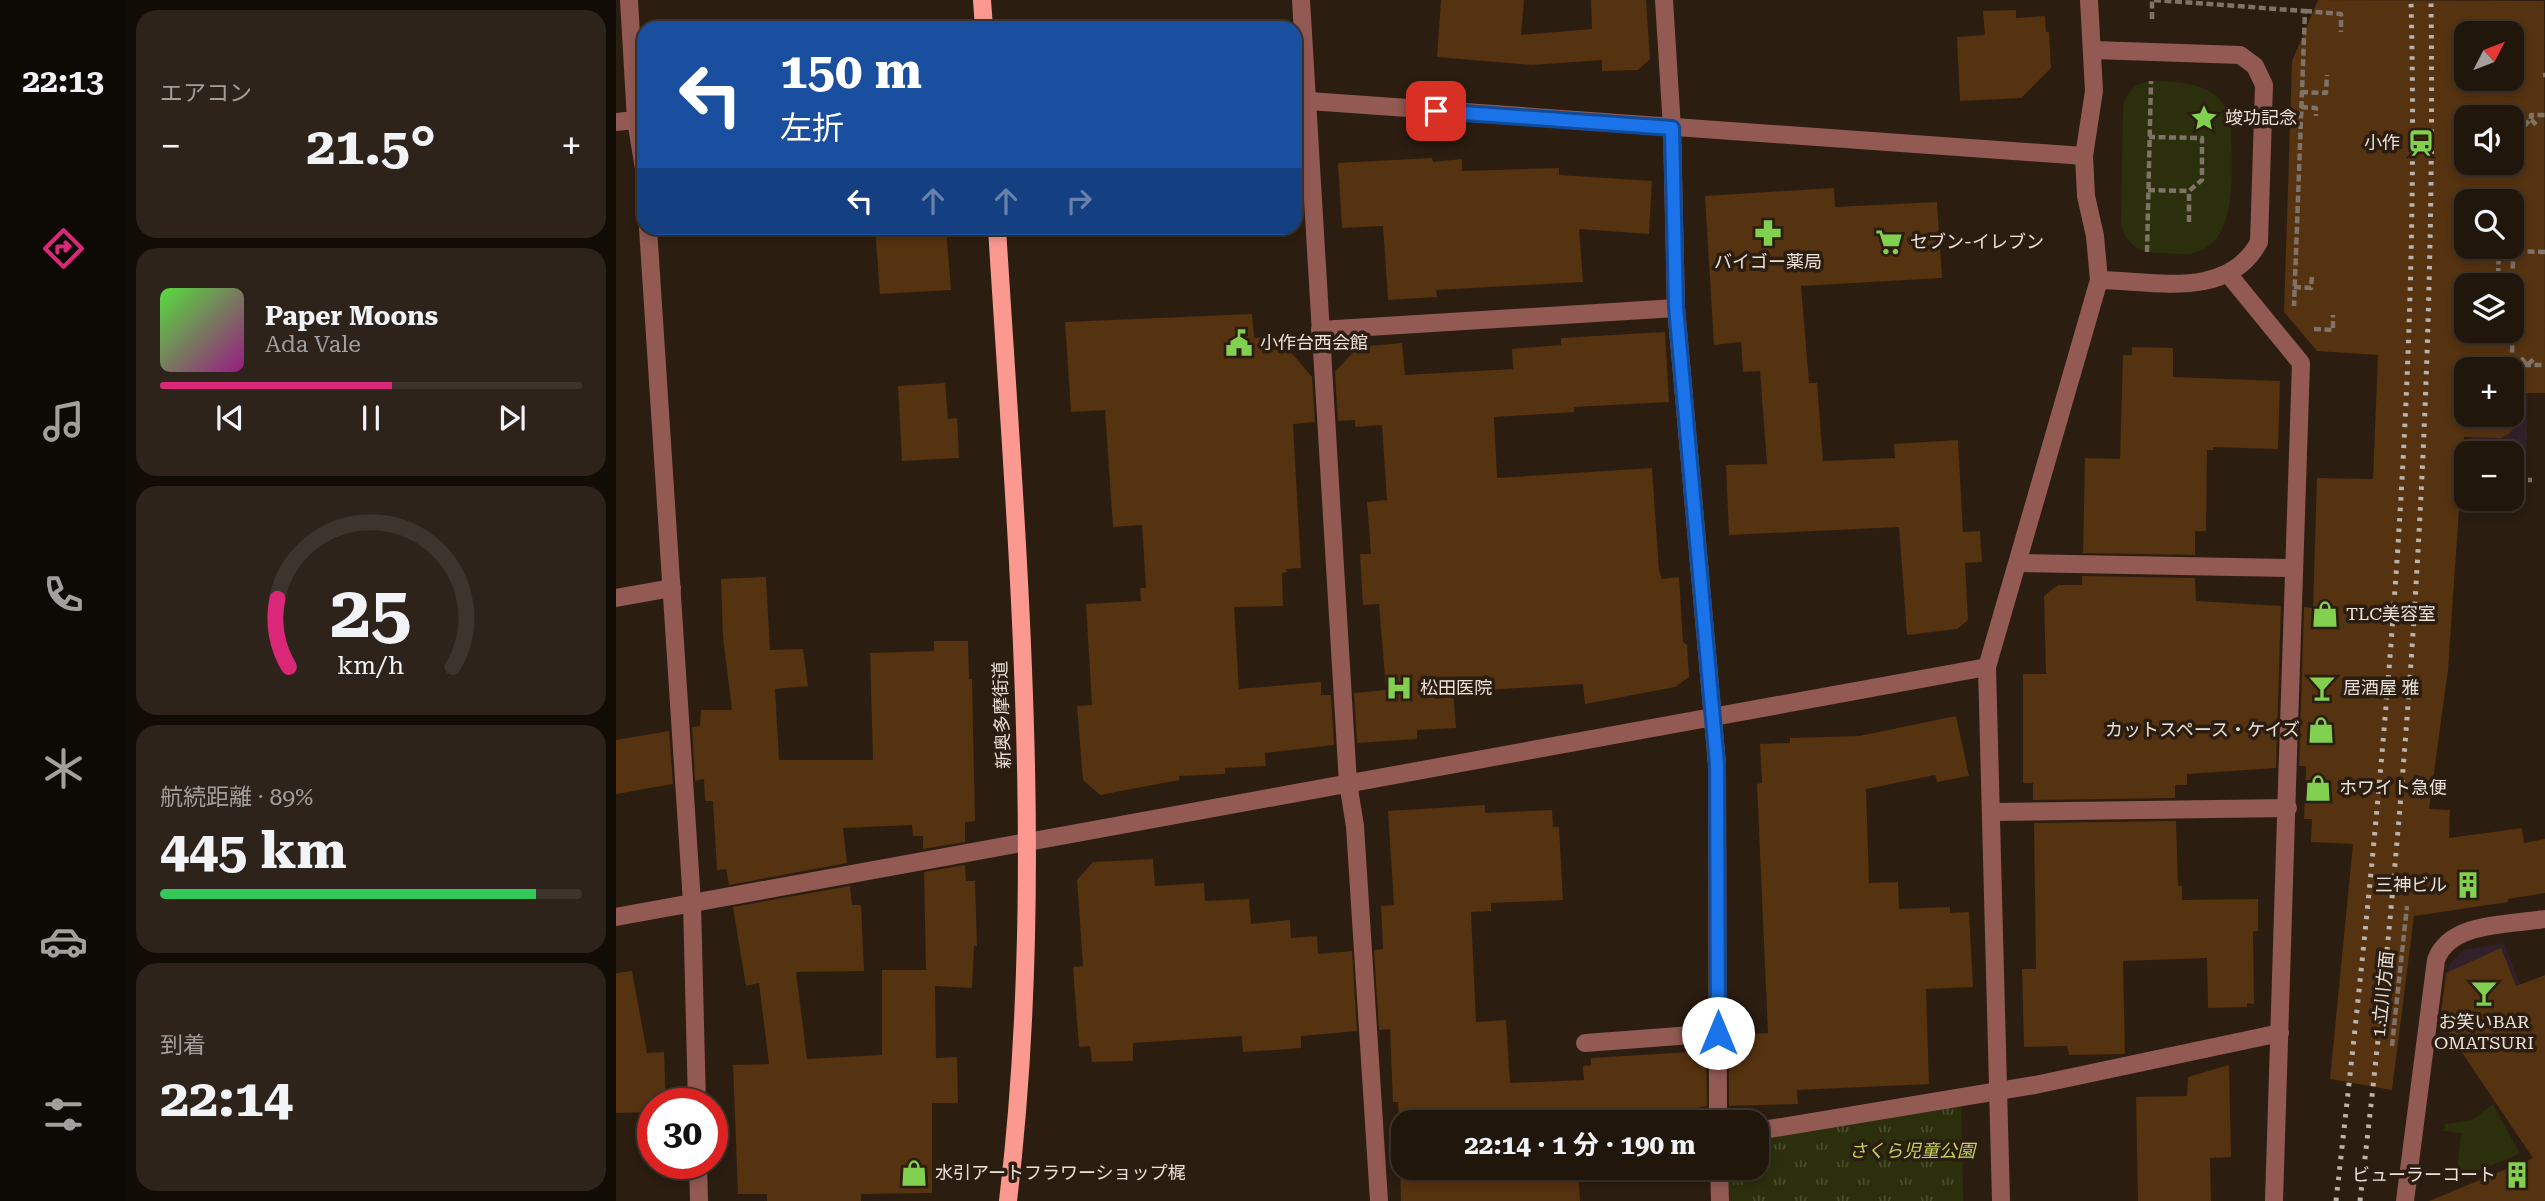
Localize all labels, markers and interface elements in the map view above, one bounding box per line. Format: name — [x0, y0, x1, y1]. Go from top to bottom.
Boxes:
north arrow — [2454, 21, 2524, 91]
map controls — [2454, 21, 2524, 511]
text: 150 m — [780, 43, 922, 100]
icon: left — [665, 49, 756, 140]
text: 22:13 — [22, 62, 104, 100]
text: エアコン — [160, 80, 252, 107]
pin — [1406, 81, 1466, 141]
icon: arrive — [1417, 92, 1455, 130]
place icon: 竣功記念 — [2189, 103, 2219, 133]
button: sound — [2454, 105, 2524, 175]
place label: 竣功記念 — [2225, 107, 2297, 128]
text: 左折 — [780, 109, 844, 147]
text: 21.5° — [306, 116, 436, 177]
text: − — [160, 124, 181, 168]
text: + — [561, 124, 582, 168]
station icon: 小作 — [2406, 128, 2436, 158]
place label: 小作 — [2364, 132, 2400, 153]
icon: left — [841, 182, 879, 220]
icon: ahead — [914, 182, 952, 220]
icon: ahead — [987, 182, 1025, 220]
icon: right — [1060, 182, 1098, 220]
button: search — [2454, 189, 2524, 259]
pharmacy icon: バイゴー薬局 — [1753, 218, 1783, 248]
icon: directions — [39, 224, 88, 273]
supermarket icon: セブン-イレブン — [1874, 227, 1904, 257]
place label: セブン-イレブン — [1910, 231, 2044, 252]
place label: バイゴー薬局 — [1714, 251, 1822, 272]
button: layers — [2454, 273, 2524, 343]
text: Paper Moons — [265, 301, 438, 331]
public building icon: 小作台西会館 — [1224, 328, 1254, 358]
text: Ada Vale — [265, 331, 361, 358]
place label: 小作台西会館 — [1260, 332, 1368, 353]
button: + — [2454, 357, 2524, 427]
icon: music — [39, 397, 88, 446]
icon: previous — [211, 399, 249, 437]
icon: pause — [352, 399, 390, 437]
icon: next — [493, 399, 531, 437]
button: − — [2454, 441, 2524, 511]
icon: phone — [39, 570, 88, 619]
text: 25 — [330, 570, 412, 655]
shop icon: TLC美容室 — [2310, 599, 2340, 629]
place label: TLC美容室 — [2346, 603, 2436, 624]
text: km/h — [338, 650, 404, 679]
street label: 新奥多摩街道 — [989, 661, 1014, 769]
hospital icon: 松田医院 — [1384, 673, 1414, 703]
bar icon: 居酒屋 雅 — [2307, 673, 2337, 703]
place label: 松田医院 — [1420, 677, 1492, 698]
place label: 居酒屋 雅 — [2343, 677, 2420, 698]
shop icon: カットスペース・ケイズ — [2306, 715, 2336, 745]
place label: カットスペース・ケイズ — [2105, 719, 2300, 740]
icon: climate — [39, 744, 88, 793]
shop icon: ホワイト急便 — [2303, 773, 2333, 803]
place label: ホワイト急便 — [2339, 777, 2447, 798]
text: 航続距離 · 89% — [160, 784, 313, 811]
text: 445 km — [160, 820, 347, 881]
building icon: 三神ビル — [2453, 870, 2483, 900]
place label: 三神ビル — [2375, 874, 2447, 895]
icon: car — [39, 917, 88, 966]
street label: 1.立川方面 — [2368, 950, 2397, 1038]
bar icon: お笑いBAR OMATSURI — [2469, 978, 2499, 1008]
position arrow — [1681, 996, 1755, 1070]
place label: お笑いBAR OMATSURI — [2434, 1011, 2534, 1053]
text: 到着 — [160, 1032, 206, 1059]
text: 22:14 — [160, 1068, 293, 1129]
speed limit sign: 30 — [637, 1088, 728, 1179]
icon: filters — [39, 1090, 88, 1139]
text: 22:14 · 1 分 · 190 m — [1464, 1130, 1696, 1160]
park label: さくら児童公園 — [1849, 1140, 1978, 1161]
shop icon: 水引アートフラワーショップ梶 — [899, 1158, 929, 1188]
building icon: ビューラーコート — [2502, 1160, 2532, 1190]
place label: 水引アートフラワーショップ梶 — [935, 1162, 1186, 1183]
place label: ビューラーコート — [2352, 1164, 2496, 1185]

